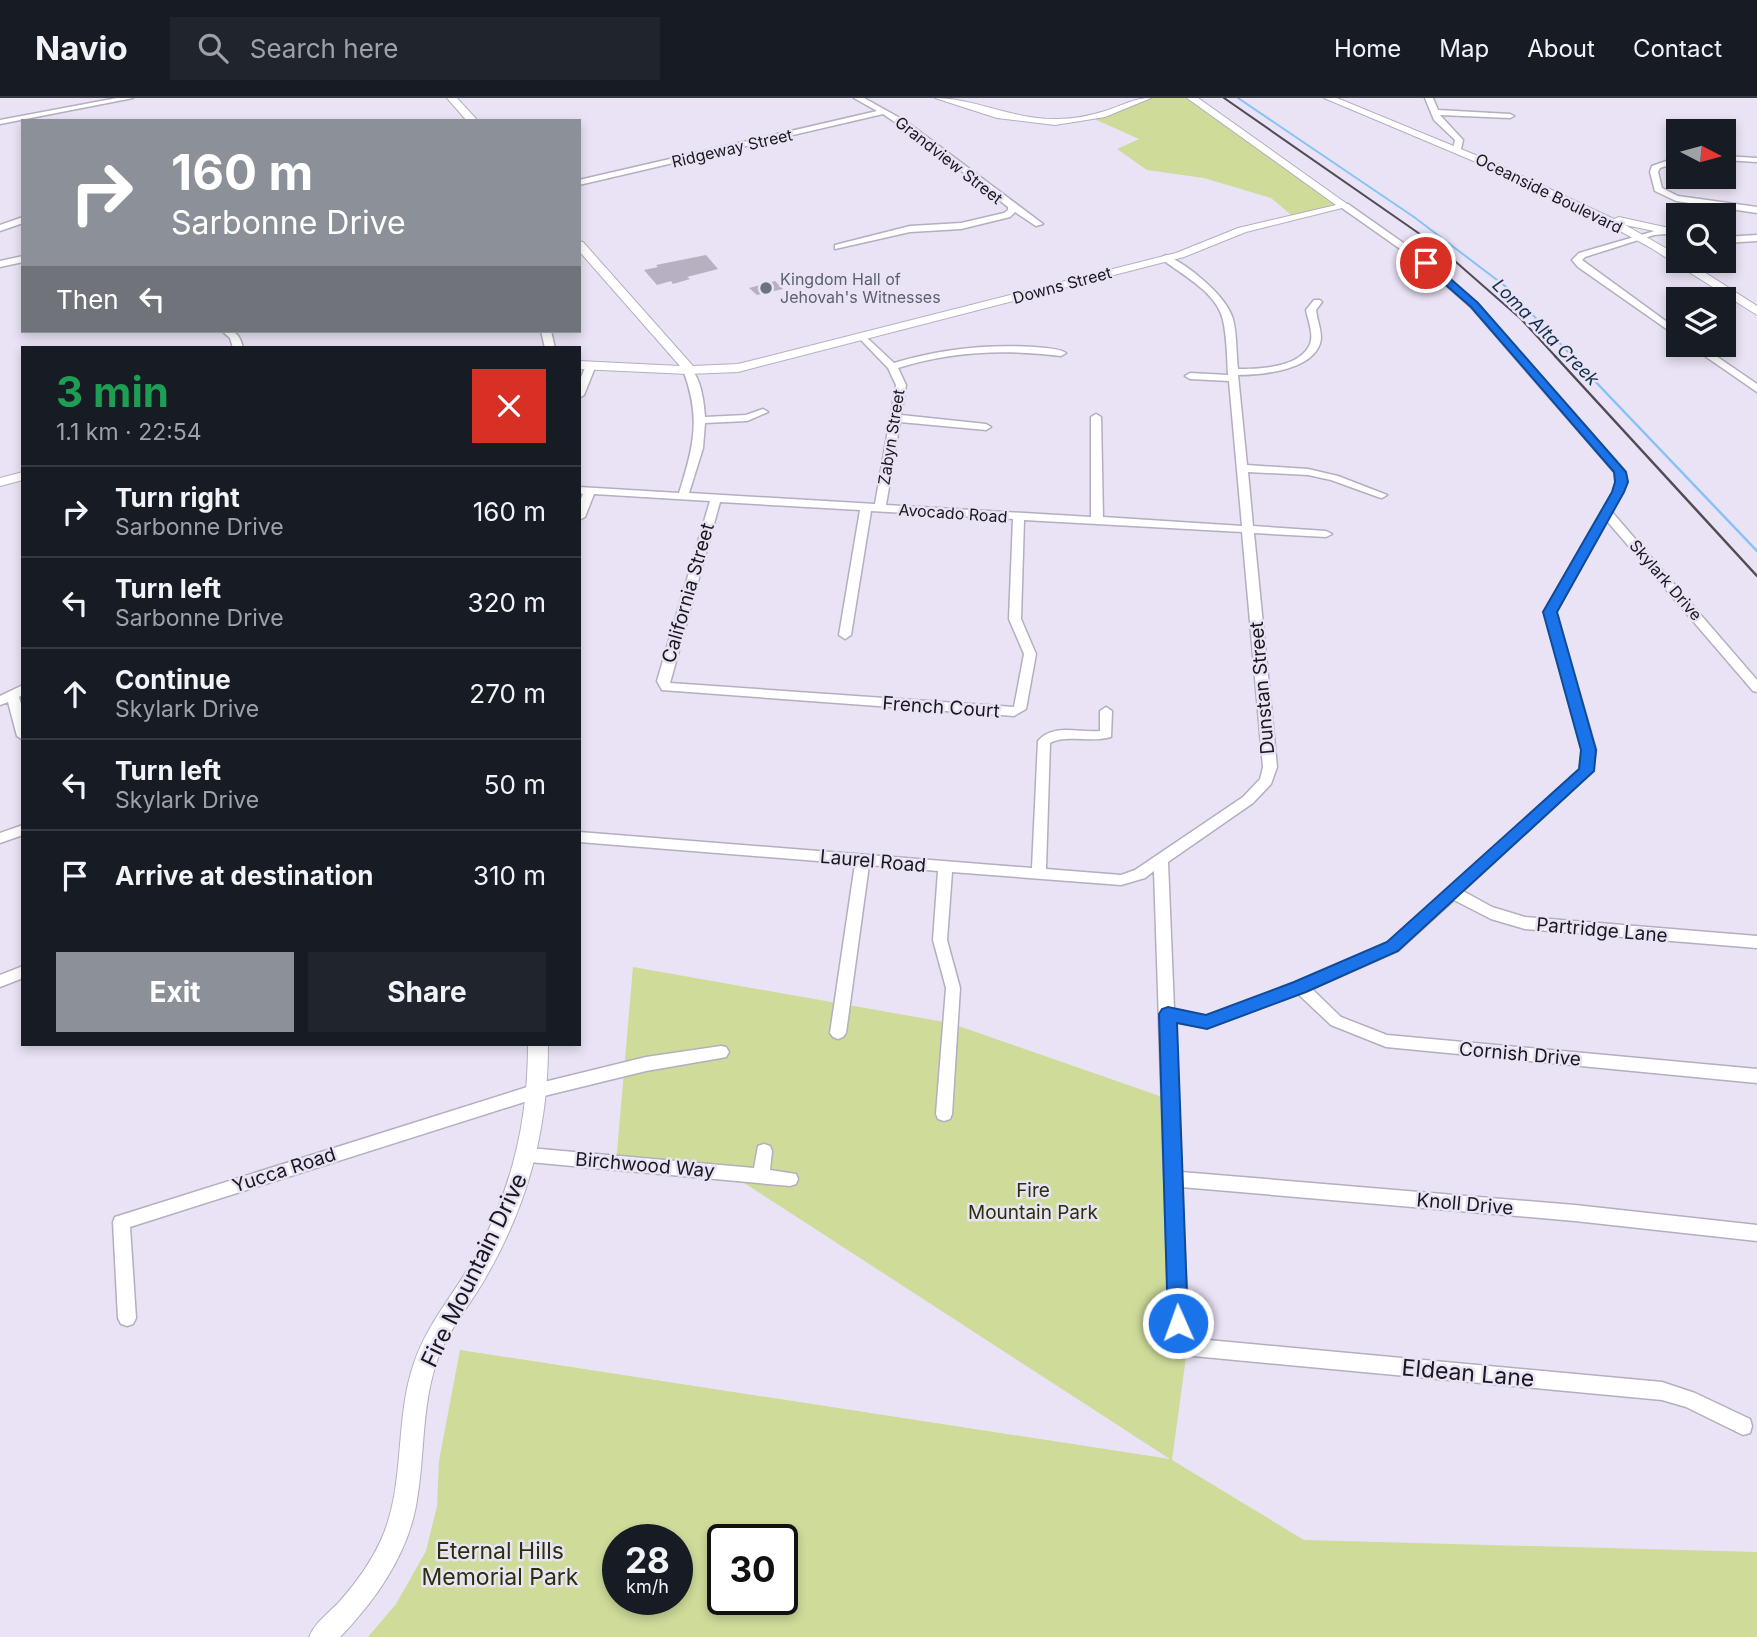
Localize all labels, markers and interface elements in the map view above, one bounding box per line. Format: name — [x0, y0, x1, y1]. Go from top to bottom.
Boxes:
search box — [170, 17, 660, 80]
text: Navio — [35, 28, 128, 68]
icon: search — [194, 29, 232, 67]
text: Search here — [250, 33, 398, 64]
text: Home — [1334, 34, 1401, 63]
text: Map — [1439, 34, 1489, 63]
text: About — [1527, 34, 1595, 63]
text: Contact — [1633, 34, 1722, 63]
street label: Grandview Street — [891, 112, 1007, 208]
north arrow — [1666, 119, 1736, 189]
map controls — [1666, 119, 1736, 357]
street label: Ridgeway Street — [670, 124, 794, 172]
text: 160 m — [171, 143, 313, 202]
icon: right — [56, 147, 147, 238]
street label: Oceanside Boulevard — [1472, 149, 1626, 237]
text: Sarbonne Drive — [171, 203, 406, 242]
button: search — [1666, 203, 1736, 273]
pin — [1396, 233, 1456, 293]
icon: arrive — [1407, 244, 1445, 282]
street label: Downs Street — [1010, 262, 1114, 308]
place label: Kingdom Hall of Jehovah's Witnesses — [780, 269, 941, 307]
water label: Loma Alta Creek — [1488, 274, 1604, 390]
icon: left — [133, 280, 171, 318]
marker: Kingdom Hall of Jehovah's Witnesses — [758, 280, 774, 296]
text: Then — [56, 284, 119, 315]
button: layers — [1666, 287, 1736, 357]
text: 3 min — [56, 366, 169, 417]
button: close — [472, 369, 546, 443]
street label: Zabyn Street — [874, 388, 908, 486]
text: 1.1 km · 22:54 — [56, 418, 202, 446]
text: Turn right — [115, 482, 240, 513]
icon: right — [56, 493, 94, 531]
text: 160 m — [473, 496, 546, 527]
street label: Avocado Road — [898, 499, 1008, 527]
text: Sarbonne Drive — [115, 513, 284, 541]
street label: California Street — [657, 520, 719, 666]
street label: Skylark Drive — [1626, 536, 1706, 624]
text: Turn left — [115, 573, 221, 604]
icon: left — [56, 584, 94, 622]
text: 320 m — [468, 587, 546, 618]
text: Sarbonne Drive — [115, 604, 284, 632]
street label: Dunstan Street — [1245, 621, 1279, 755]
text: Continue — [115, 664, 231, 695]
icon: ahead — [56, 675, 94, 713]
text: 270 m — [469, 678, 546, 709]
street label: French Court — [882, 691, 1000, 723]
text: Skylark Drive — [115, 695, 259, 723]
text: Turn left — [115, 755, 221, 786]
icon: left — [56, 766, 94, 804]
text: 50 m — [484, 769, 546, 800]
text: Skylark Drive — [115, 786, 259, 814]
street label: Laurel Road — [819, 845, 927, 877]
icon: arrive — [56, 857, 94, 895]
text: Arrive at destination — [115, 860, 374, 891]
text: 310 m — [473, 860, 546, 891]
street label: Partridge Lane — [1535, 913, 1669, 947]
button: Exit — [56, 952, 294, 1032]
button: Share — [308, 952, 546, 1032]
street label: Cornish Drive — [1458, 1037, 1582, 1071]
street label: Yucca Road — [230, 1143, 338, 1197]
street label: Birchwood Way — [574, 1147, 716, 1183]
street label: Fire Mountain Drive — [415, 1168, 533, 1372]
park label: Fire Mountain Park — [968, 1179, 1098, 1224]
street label: Knoll Drive — [1416, 1188, 1514, 1220]
position arrow — [1141, 1286, 1215, 1360]
street label: Eldean Lane — [1401, 1353, 1535, 1393]
speed limit sign: 30 — [707, 1524, 798, 1615]
park label: Eternal Hills Memorial Park — [422, 1537, 579, 1591]
text: 28 — [625, 1539, 670, 1581]
text: km/h — [626, 1576, 669, 1597]

